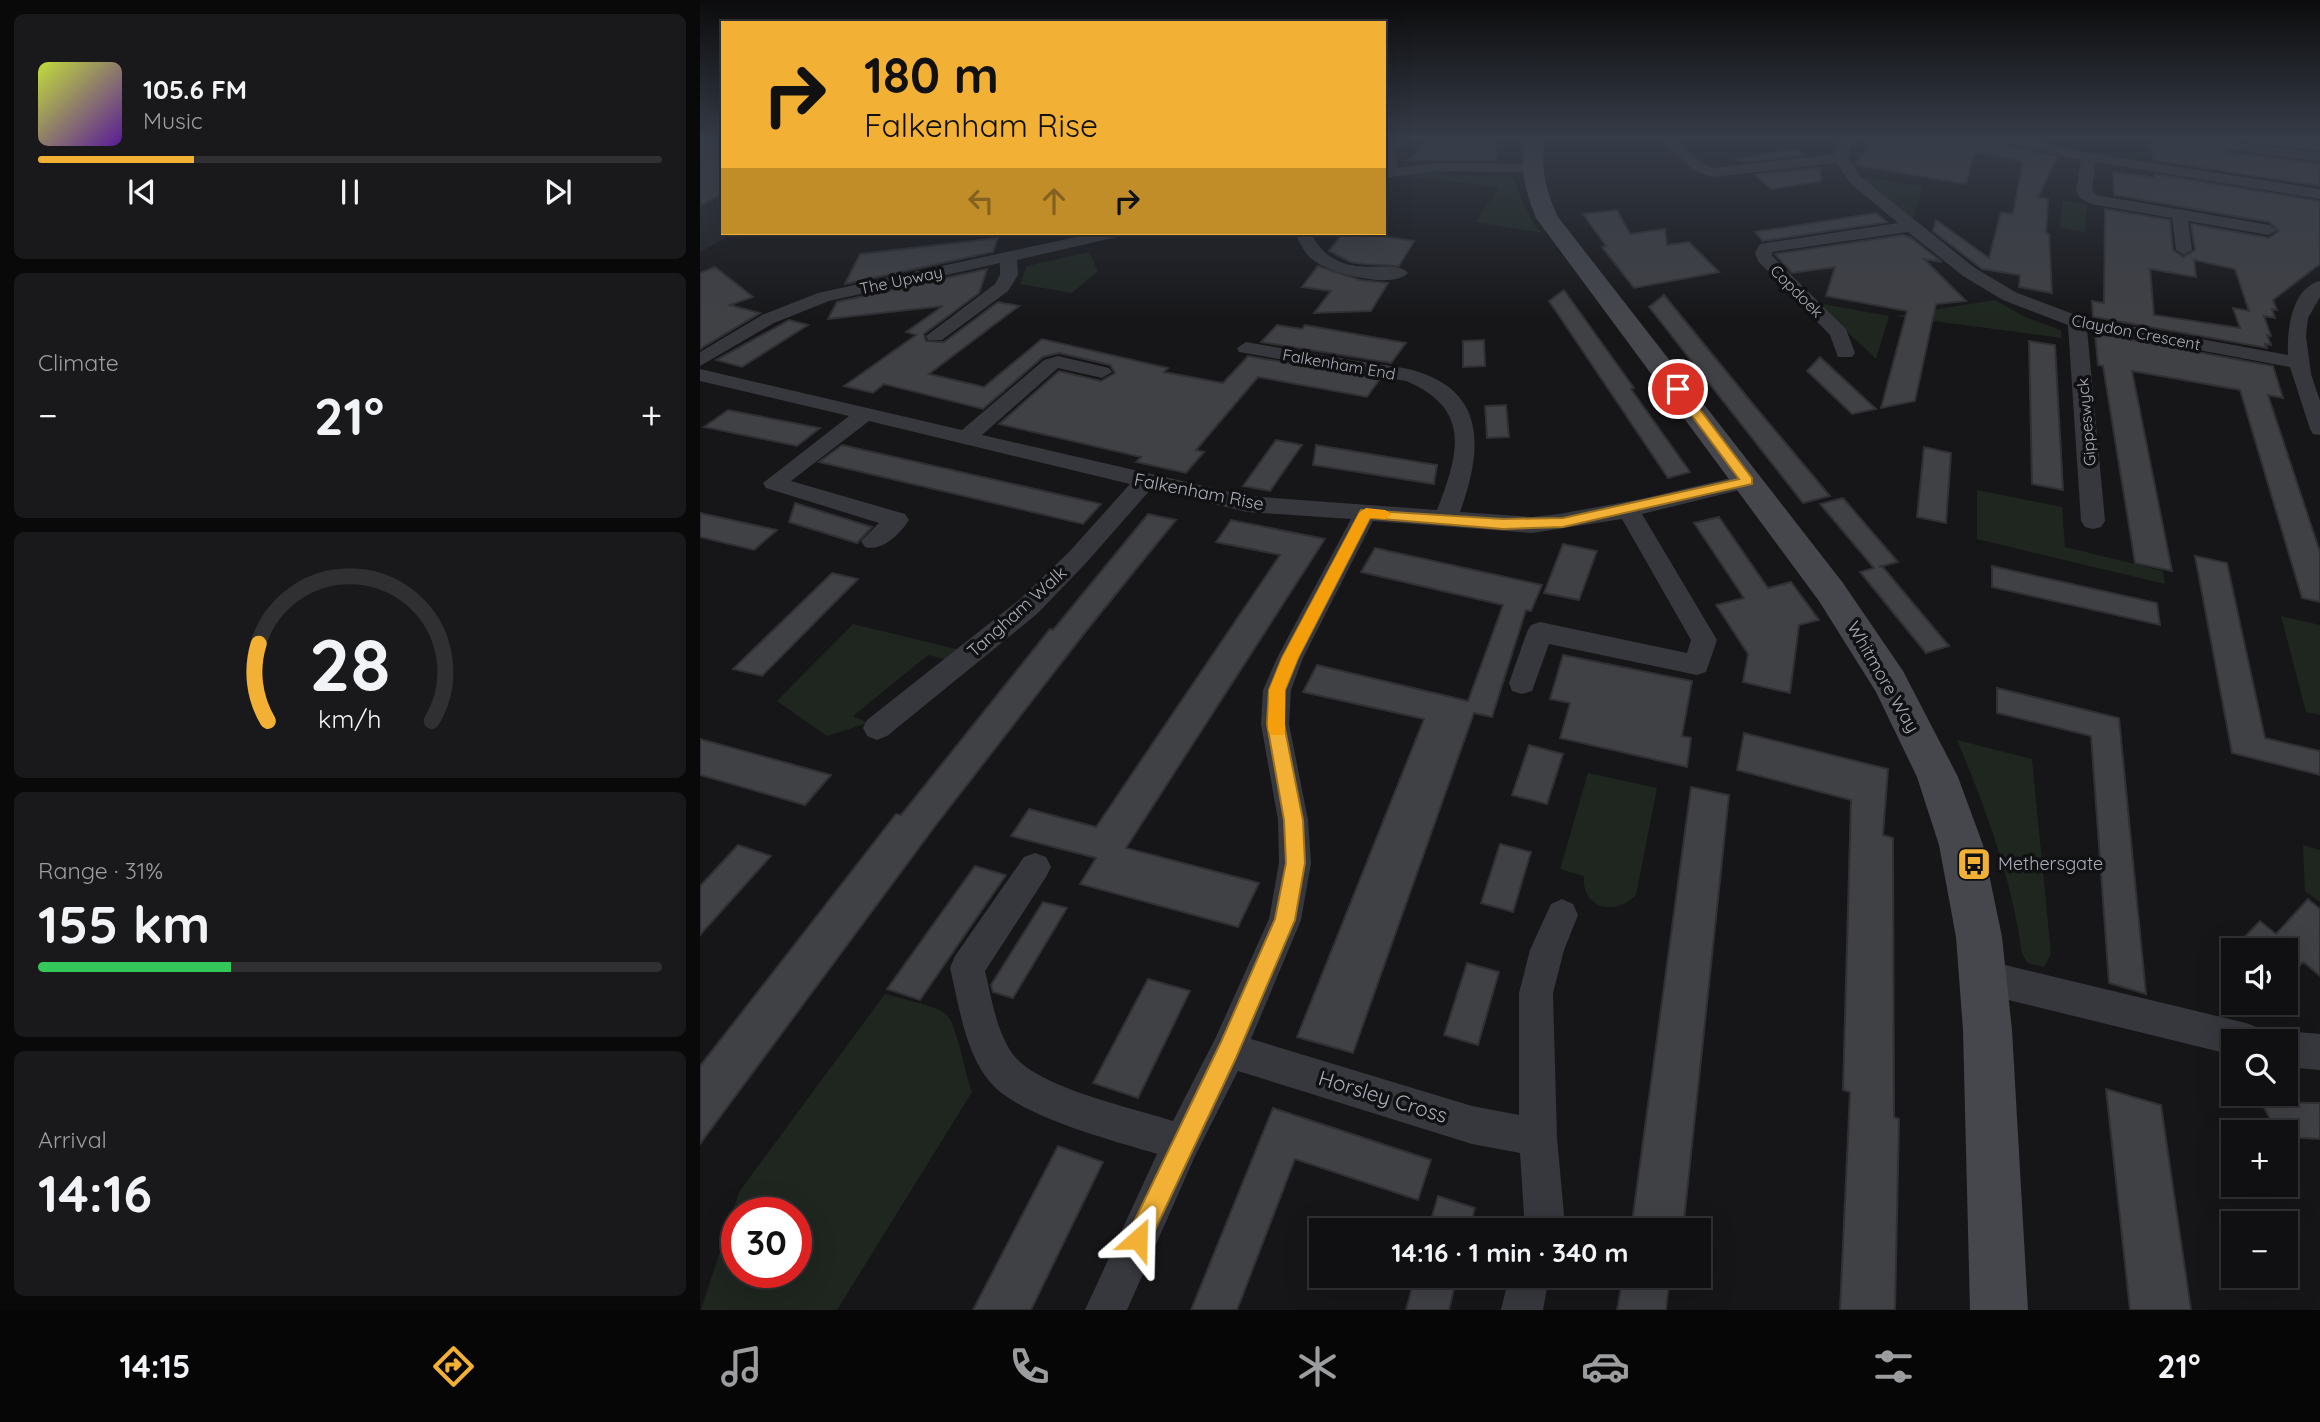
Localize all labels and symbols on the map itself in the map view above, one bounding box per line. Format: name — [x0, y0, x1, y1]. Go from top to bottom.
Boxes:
street label: Copdoek — [1766, 260, 1828, 322]
street label: The Upway — [858, 261, 944, 299]
street label: Claydon Crescent — [2070, 310, 2202, 354]
street label: Falkenham End — [1281, 344, 1397, 384]
pin — [1648, 359, 1708, 419]
street label: Gippeswyck — [2072, 377, 2100, 467]
street label: Falkenham Rise — [1132, 468, 1266, 515]
street label: Tangham Walk — [962, 561, 1071, 662]
street label: Whitmore Way — [1842, 617, 1925, 737]
bus stop icon: Methersgate — [1955, 845, 1993, 883]
place label: Methersgate — [1998, 852, 2103, 875]
street label: Horsley Cross — [1316, 1064, 1451, 1128]
speed limit sign: 30 — [721, 1197, 812, 1288]
position arrow — [1101, 1202, 1175, 1276]

